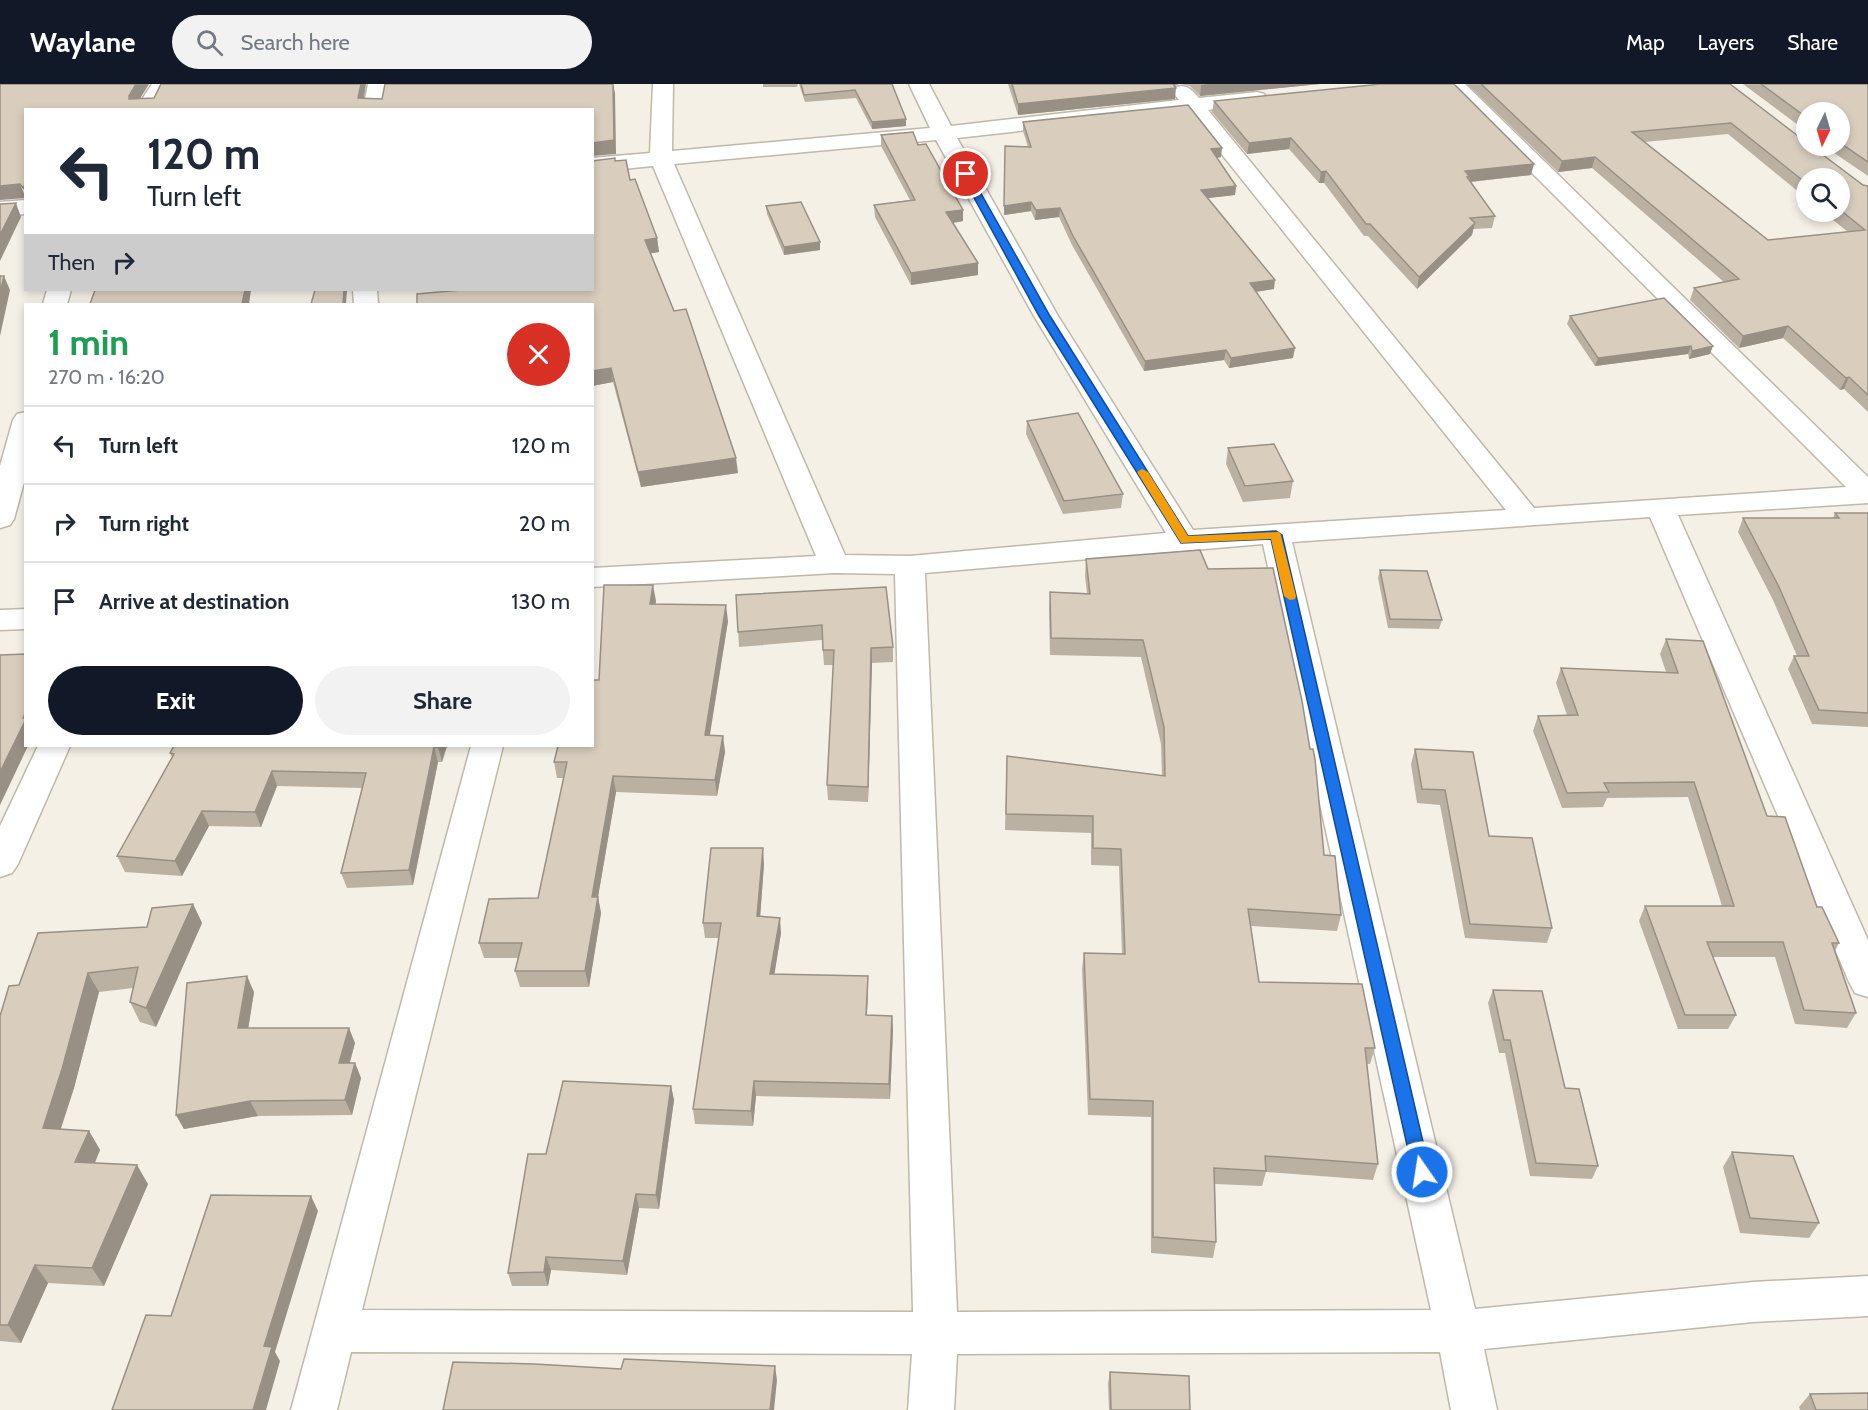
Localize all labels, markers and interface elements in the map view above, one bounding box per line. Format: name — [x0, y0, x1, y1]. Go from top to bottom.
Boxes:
search box — [172, 15, 592, 69]
text: Waylane — [30, 25, 136, 59]
icon: search — [193, 26, 226, 59]
text: Search here — [241, 29, 350, 56]
text: Map — [1626, 30, 1665, 55]
text: Layers — [1698, 30, 1754, 55]
text: Share — [1787, 30, 1838, 55]
north arrow — [1796, 102, 1850, 156]
map controls — [1796, 102, 1850, 222]
text: 120 m — [147, 128, 260, 180]
icon: left — [48, 132, 126, 210]
pin — [940, 148, 991, 199]
icon: arrive — [949, 157, 982, 190]
button: search — [1796, 168, 1850, 222]
text: Turn left — [147, 180, 241, 213]
icon: right — [107, 246, 140, 279]
text: Then — [48, 249, 95, 276]
text: 1 min — [48, 320, 129, 364]
button: close — [507, 323, 570, 386]
text: 270 m · 16:20 — [48, 365, 165, 389]
icon: left — [48, 429, 81, 462]
text: Turn left — [99, 432, 178, 459]
text: 120 m — [512, 432, 570, 459]
icon: right — [48, 507, 81, 540]
text: Turn right — [99, 510, 189, 537]
text: 20 m — [519, 510, 570, 537]
icon: arrive — [48, 585, 81, 618]
text: Arrive at destination — [99, 588, 289, 615]
text: 130 m — [511, 588, 570, 615]
button: Exit — [48, 666, 303, 735]
button: Share — [315, 666, 570, 735]
position arrow — [1390, 1140, 1454, 1204]

